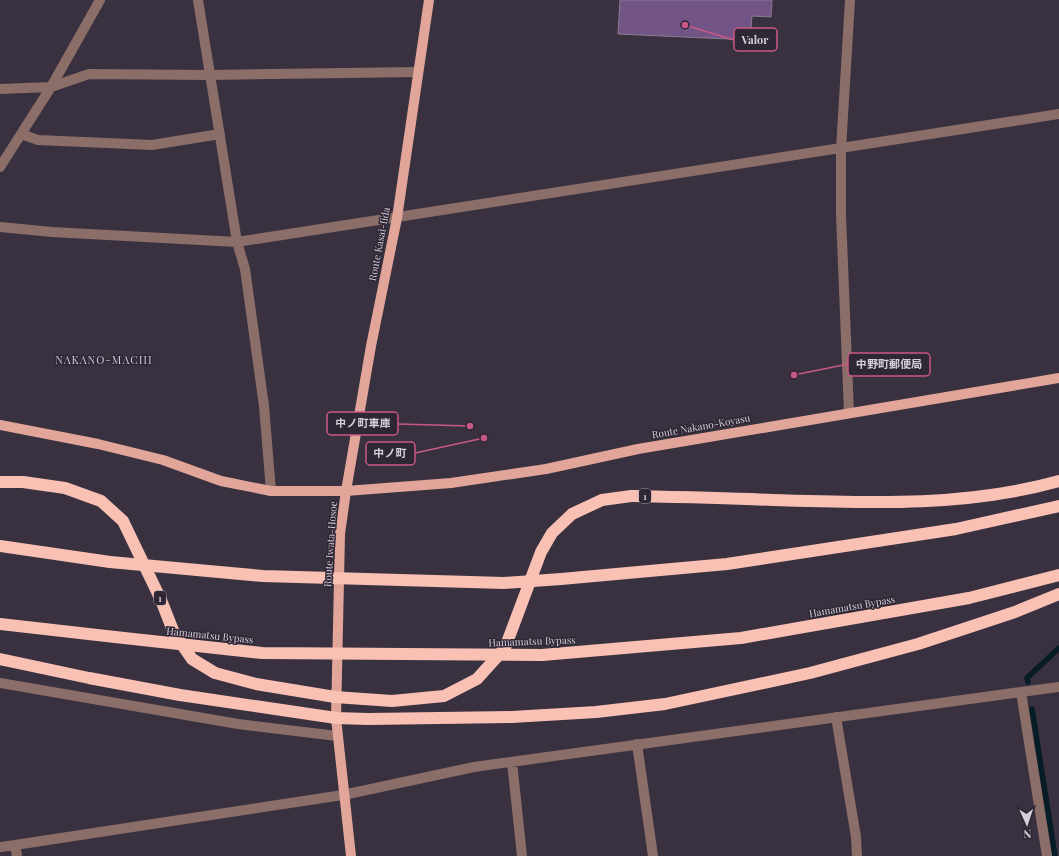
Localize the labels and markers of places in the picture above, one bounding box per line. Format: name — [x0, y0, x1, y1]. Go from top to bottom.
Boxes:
callout: Valor — [734, 28, 777, 51]
callout: 中野町郵便局 — [848, 353, 930, 376]
callout: 中ノ町車庫 — [327, 412, 398, 435]
callout: 中ノ町 — [366, 442, 415, 465]

